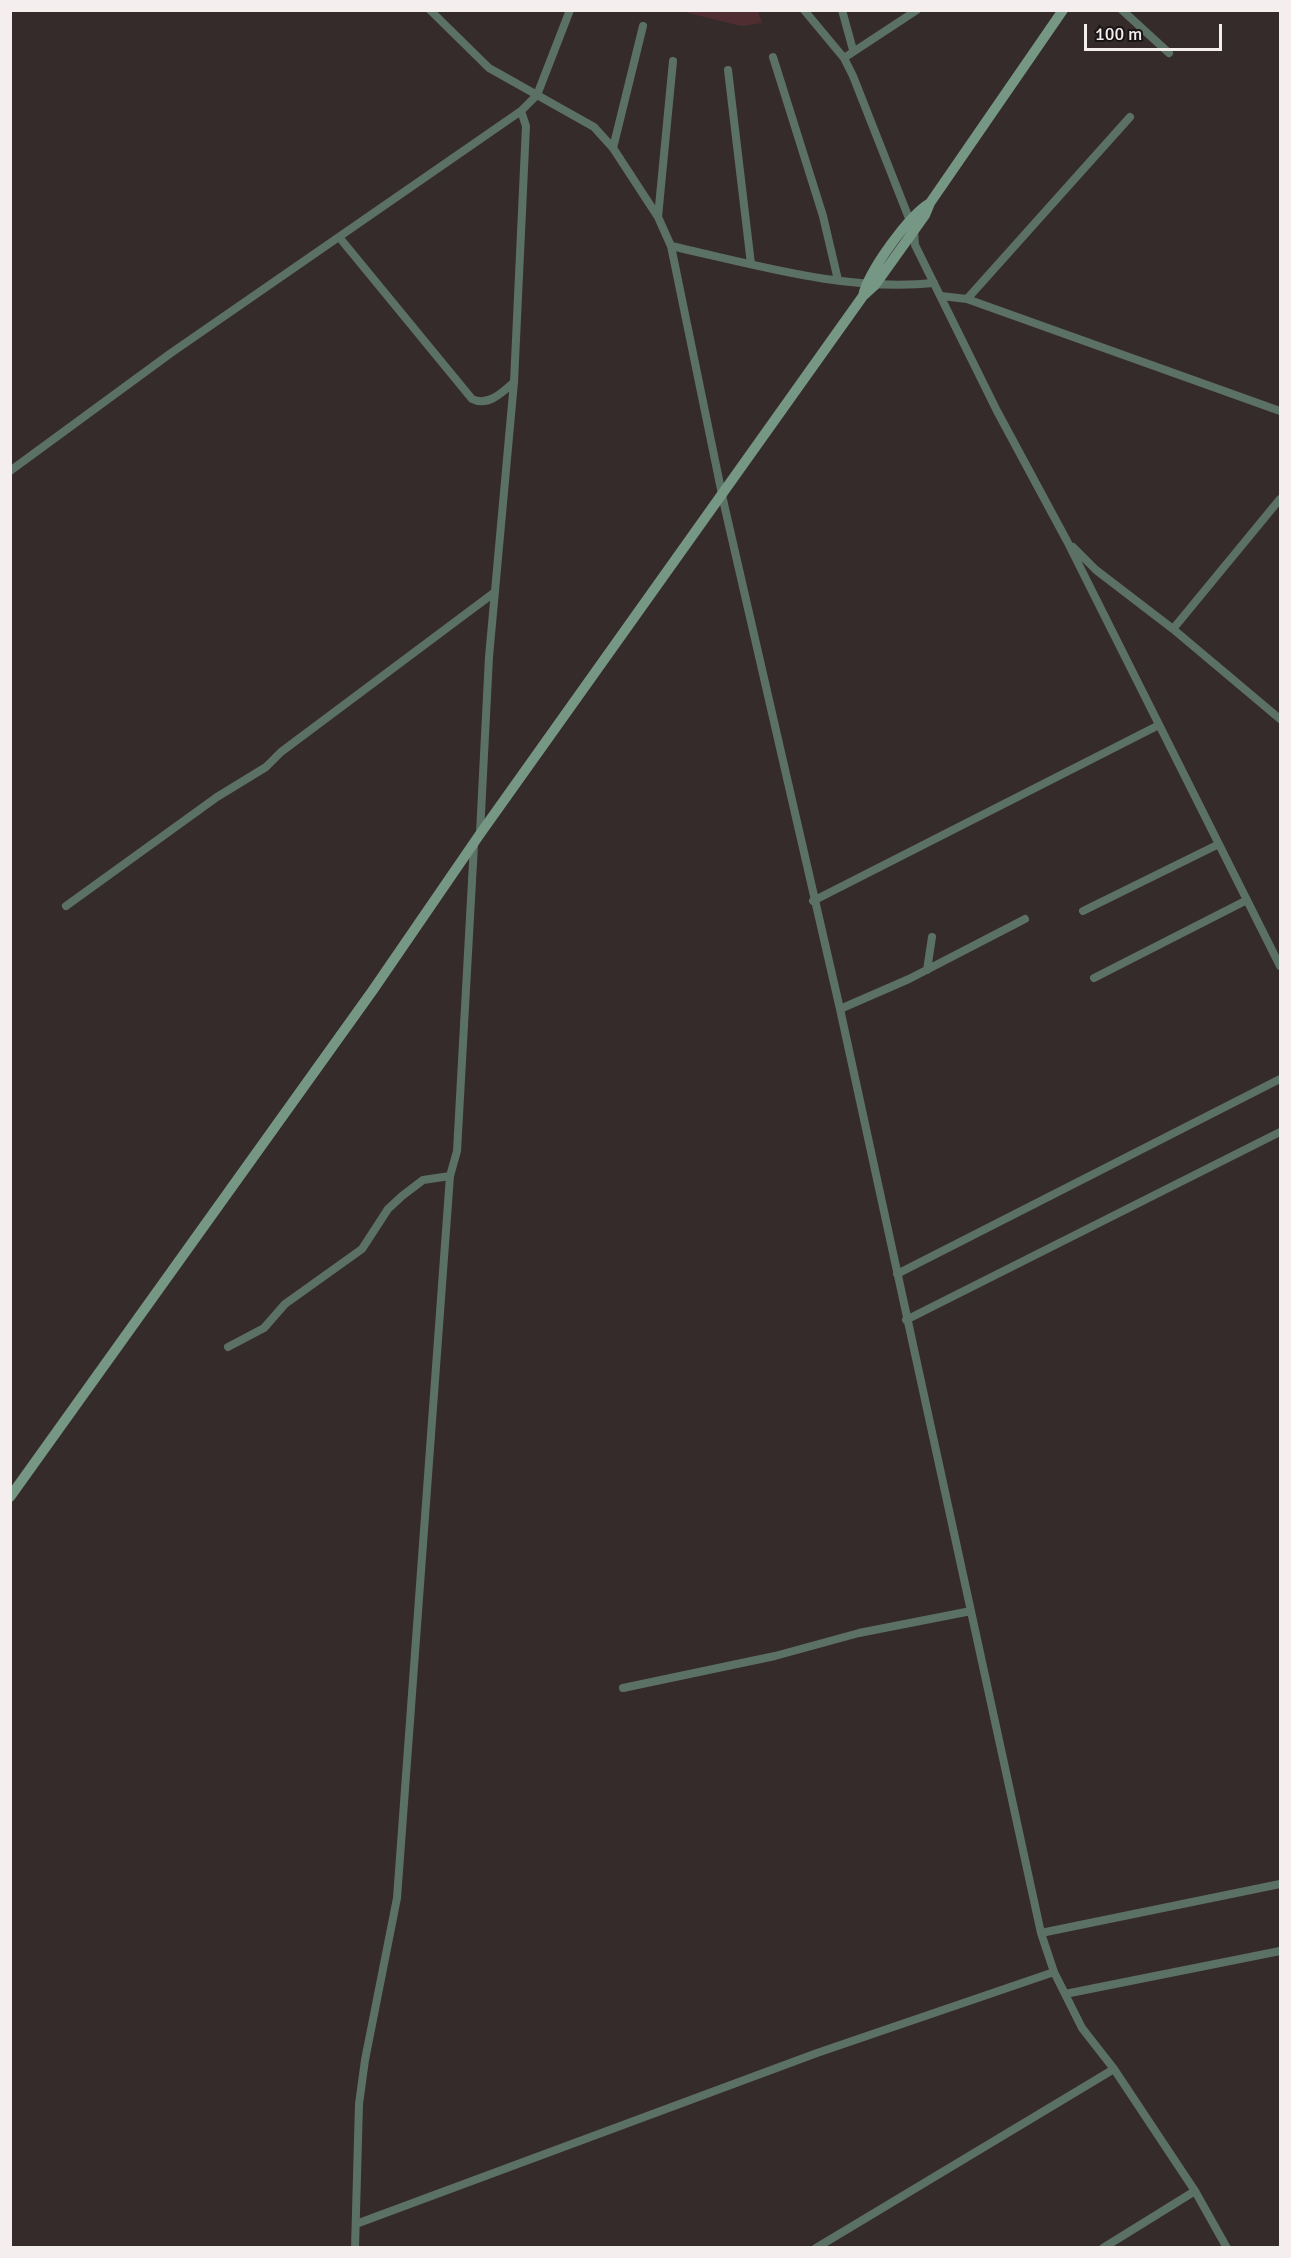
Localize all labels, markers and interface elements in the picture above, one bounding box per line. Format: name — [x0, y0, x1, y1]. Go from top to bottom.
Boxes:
scale bar — [1087, 12, 1225, 50]
text: 100 m — [1095, 23, 1142, 45]

